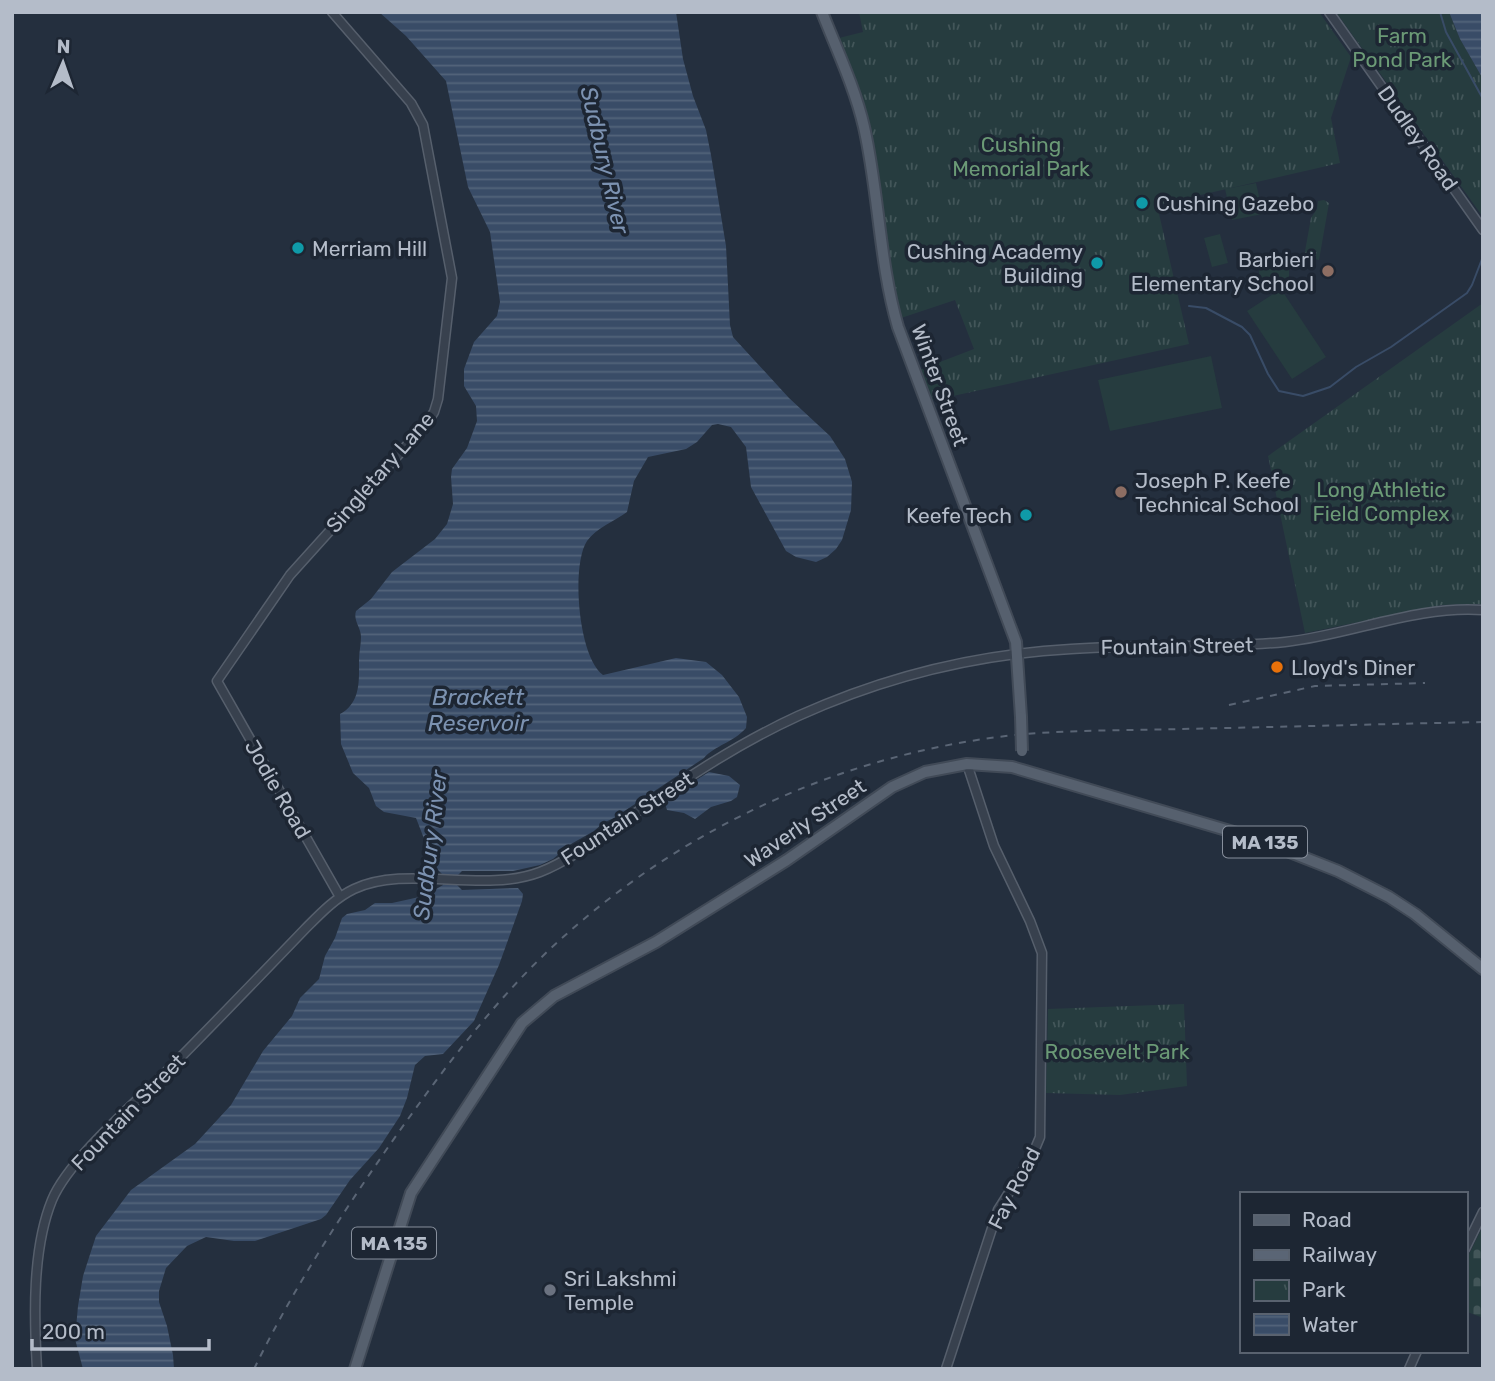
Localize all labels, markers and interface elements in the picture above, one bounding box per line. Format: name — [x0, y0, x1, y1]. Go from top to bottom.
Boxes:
park label: Farm Pond Park — [1352, 23, 1452, 72]
north arrow — [28, 28, 98, 98]
text: N — [56, 35, 71, 58]
street label: Dudley Road — [1373, 81, 1463, 195]
water label: Sudbury River — [574, 83, 636, 238]
park label: Cushing Memorial Park — [952, 132, 1090, 181]
place label: Cushing Gazebo — [1156, 191, 1314, 216]
marker: Cushing Gazebo — [1134, 195, 1150, 211]
place label: Merriam Hill — [312, 236, 427, 261]
place label: Cushing Academy Building — [907, 239, 1083, 288]
marker: Merriam Hill — [290, 240, 306, 256]
place label: Barbieri Elementary School — [1131, 247, 1314, 296]
marker: Cushing Academy Building — [1089, 255, 1105, 271]
marker: Barbieri Elementary School — [1320, 263, 1336, 279]
street label: Winter Street — [906, 321, 974, 449]
street label: Singletary Lane — [321, 406, 439, 538]
place label: Joseph P. Keefe Technical School — [1135, 468, 1299, 517]
park label: Long Athletic Field Complex — [1312, 477, 1450, 526]
marker: Joseph P. Keefe Technical School — [1113, 484, 1129, 500]
place label: Keefe Tech — [906, 503, 1012, 528]
marker: Keefe Tech — [1018, 507, 1034, 523]
street label: Fountain Street — [1100, 632, 1254, 660]
place label: Lloyd's Diner — [1291, 655, 1415, 680]
marker: Lloyd's Diner — [1269, 659, 1285, 675]
water label: Brackett Reservoir — [428, 683, 530, 737]
street label: Jodie Road — [240, 735, 316, 843]
street label: Fountain Street — [556, 766, 698, 870]
water label: Sudbury River — [407, 767, 453, 921]
street label: Waverly Street — [740, 773, 870, 873]
road number: MA 135 — [1223, 827, 1307, 858]
park label: Roosevelt Park — [1045, 1039, 1190, 1064]
street label: Fountain Street — [66, 1048, 190, 1176]
street label: Fay Road — [983, 1143, 1045, 1233]
legend — [1240, 1192, 1467, 1353]
text: Road — [1302, 1207, 1352, 1232]
road number: MA 135 — [352, 1228, 436, 1259]
text: Railway — [1302, 1242, 1377, 1267]
place label: Sri Lakshmi Temple — [564, 1266, 677, 1315]
text: Park — [1302, 1277, 1346, 1302]
marker: Sri Lakshmi Temple — [542, 1282, 558, 1298]
scale bar — [32, 1308, 208, 1352]
text: Water — [1302, 1312, 1358, 1337]
text: 200 m — [42, 1319, 105, 1344]

